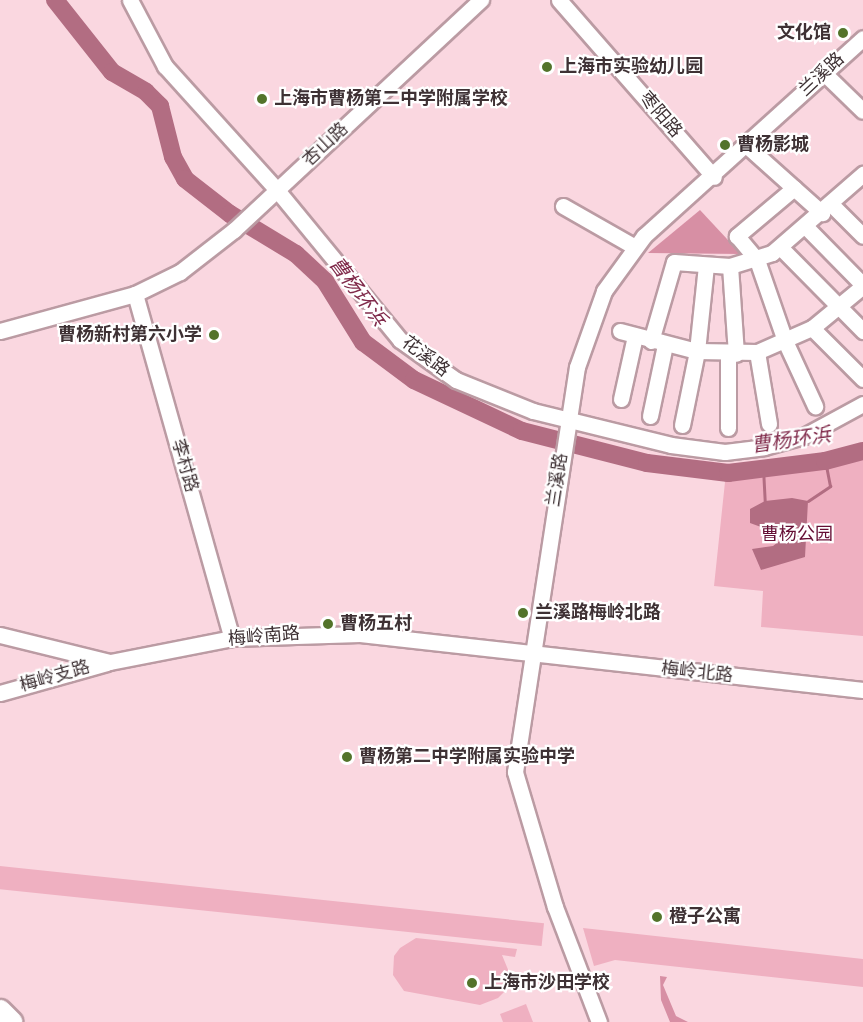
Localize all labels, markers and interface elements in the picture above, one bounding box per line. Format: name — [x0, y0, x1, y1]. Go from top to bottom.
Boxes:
place label: 文化馆 — [777, 22, 831, 44]
marker: 文化馆 — [836, 26, 850, 40]
street label: 兰溪路 — [795, 49, 849, 101]
place label: 上海市实验幼儿园 — [559, 56, 703, 78]
marker: 上海市实验幼儿园 — [540, 60, 554, 74]
place label: 上海市曹杨第二中学附属学校 — [274, 88, 508, 110]
street label: 枣阳路 — [634, 88, 686, 142]
marker: 上海市曹杨第二中学附属学校 — [255, 92, 269, 106]
street label: 杏山路 — [299, 119, 353, 171]
place label: 曹杨影城 — [737, 134, 809, 156]
marker: 曹杨影城 — [718, 138, 732, 152]
water label: 曹杨环浜 — [323, 253, 391, 331]
place label: 曹杨新村第六小学 — [58, 324, 202, 346]
marker: 曹杨新村第六小学 — [207, 328, 221, 342]
street label: 花溪路 — [397, 332, 453, 382]
water label: 曹杨环浜 — [750, 424, 832, 458]
street label: 李村路 — [166, 437, 202, 495]
street label: 兰溪路 — [543, 452, 573, 508]
park label: 曹杨公园 — [761, 524, 833, 546]
place label: 兰溪路梅岭北路 — [535, 602, 661, 624]
marker: 兰溪路梅岭北路 — [516, 606, 530, 620]
place label: 曹杨五村 — [340, 613, 412, 635]
marker: 曹杨五村 — [321, 617, 335, 631]
street label: 梅岭南路 — [227, 623, 301, 651]
street label: 梅岭支路 — [17, 657, 93, 697]
street label: 梅岭北路 — [660, 658, 734, 688]
place label: 曹杨第二中学附属实验中学 — [359, 746, 575, 768]
marker: 曹杨第二中学附属实验中学 — [340, 750, 354, 764]
place label: 橙子公寓 — [669, 906, 741, 928]
marker: 橙子公寓 — [650, 910, 664, 924]
place label: 上海市沙田学校 — [484, 972, 610, 994]
marker: 上海市沙田学校 — [465, 976, 479, 990]

